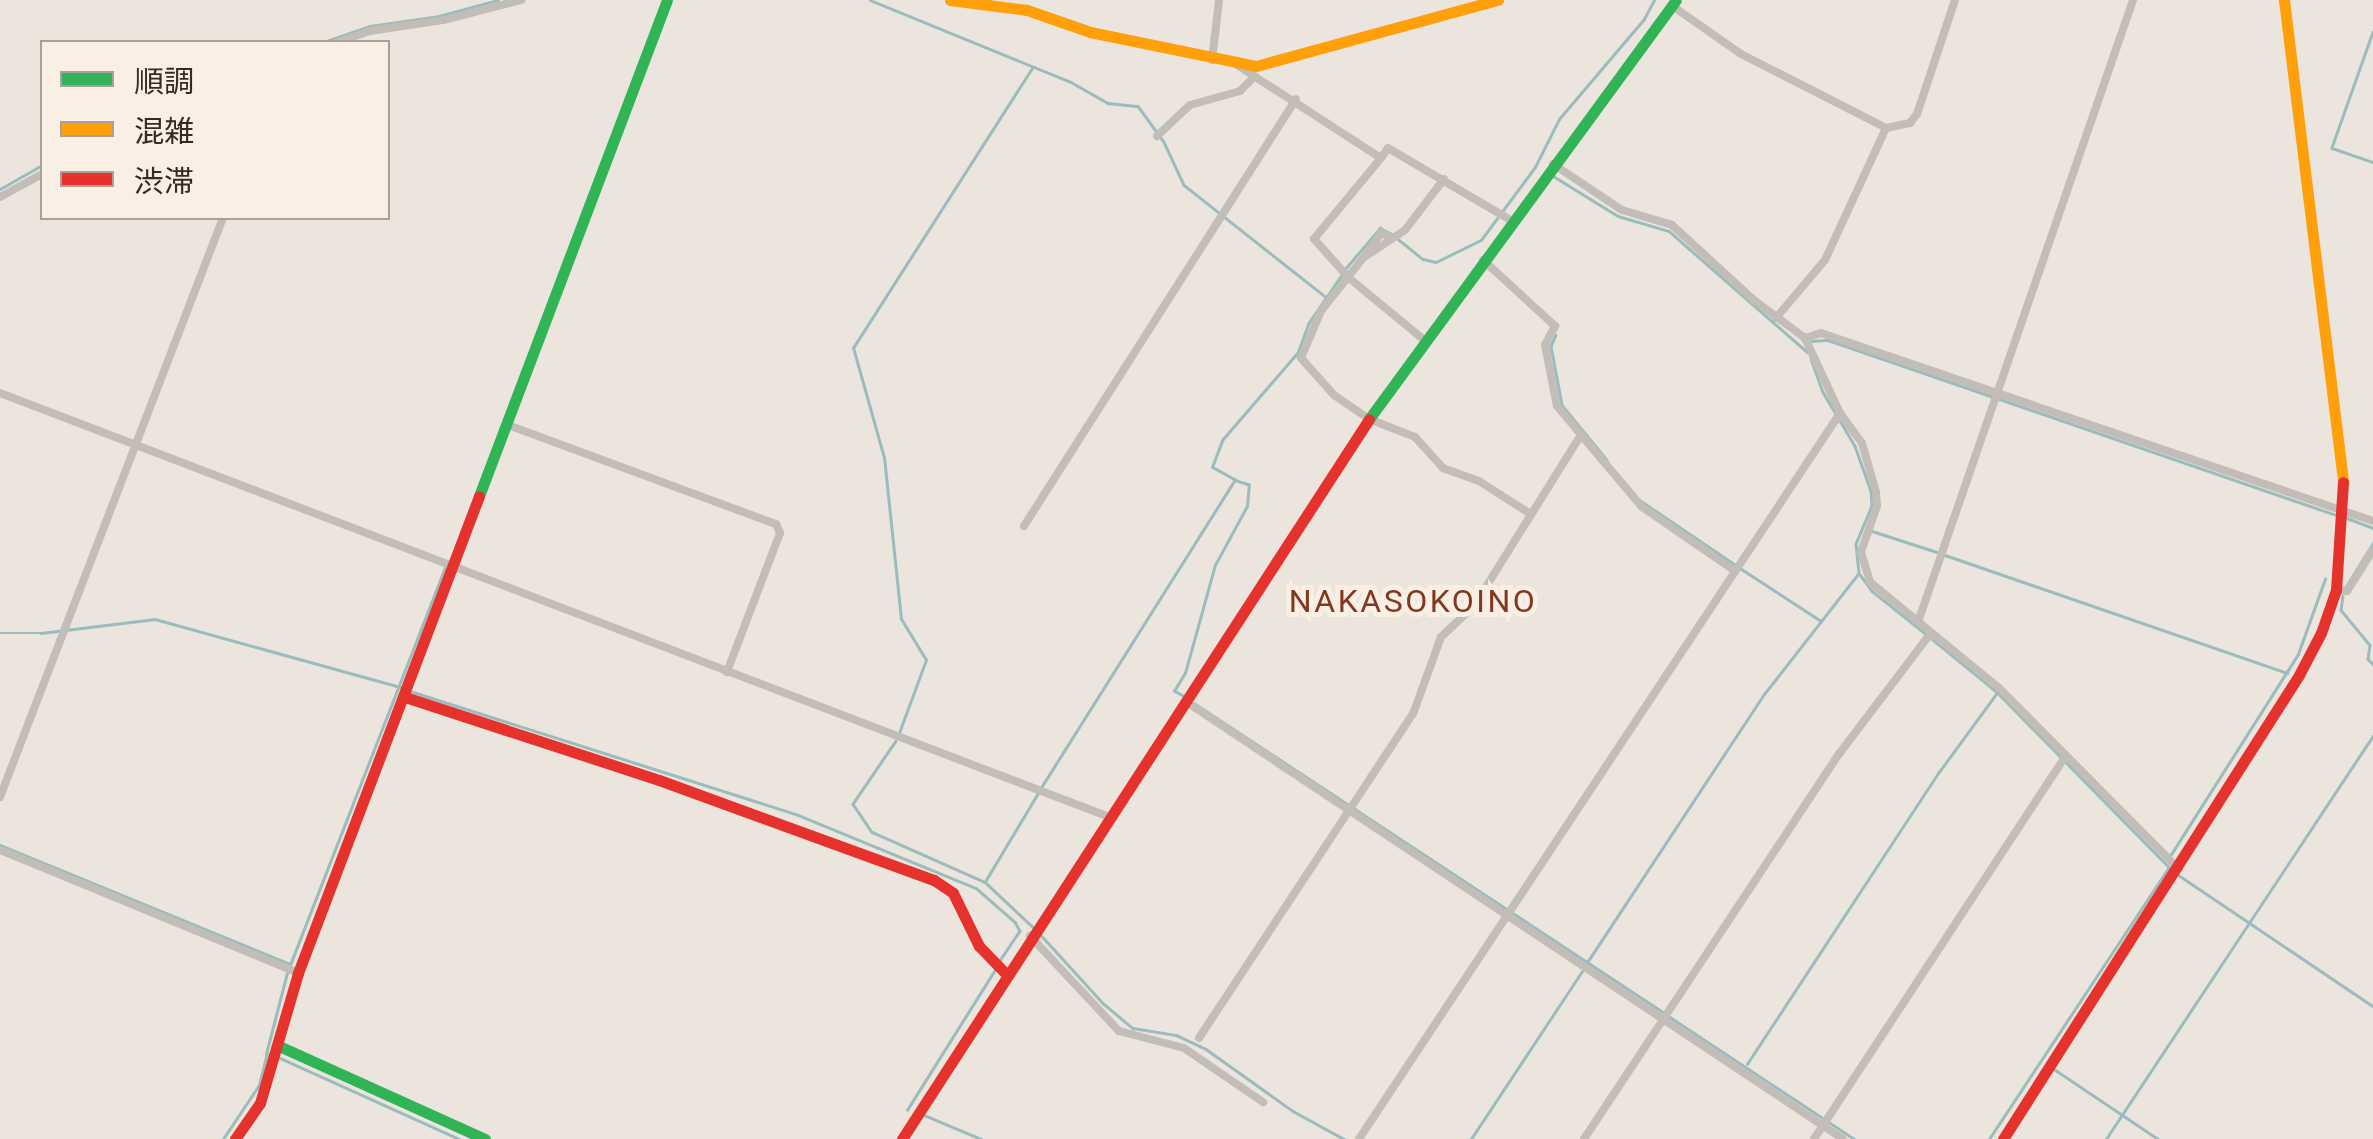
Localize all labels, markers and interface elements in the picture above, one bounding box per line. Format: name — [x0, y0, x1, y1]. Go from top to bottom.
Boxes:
legend — [40, 40, 390, 220]
text: 順調 — [134, 64, 194, 99]
text: 混雑 — [134, 114, 194, 149]
text: 渋滞 — [134, 164, 194, 199]
district label: NAKASOKOINO — [1289, 582, 1537, 620]

